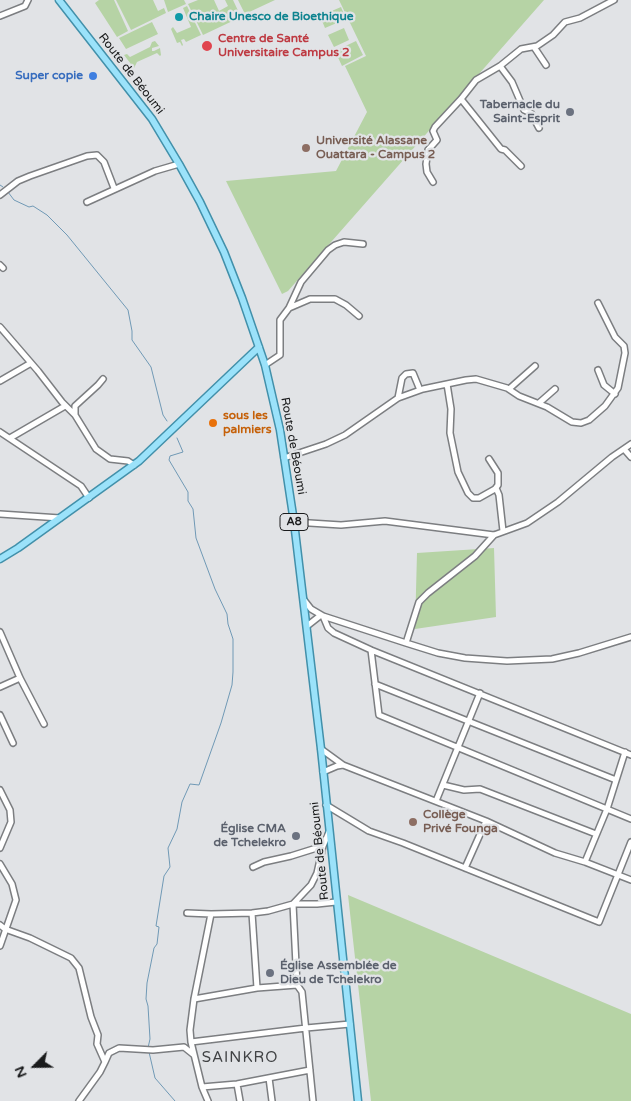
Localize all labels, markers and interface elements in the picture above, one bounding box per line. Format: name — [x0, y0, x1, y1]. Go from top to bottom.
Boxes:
place label: Chaire Unesco de Bioethique — [189, 10, 354, 24]
marker: Chaire Unesco de Bioethique — [173, 11, 185, 23]
street label: Route de Béoumi — [95, 31, 167, 117]
place label: Centre de Santé Universitaire Campus 2 — [218, 32, 350, 60]
marker: Centre de Santé Universitaire Campus 2 — [200, 39, 214, 53]
place label: Super copie — [15, 69, 83, 83]
marker: Super copie — [87, 70, 99, 82]
place label: Tabernacle du Saint-Esprit — [480, 98, 560, 126]
marker: Tabernacle du Saint-Esprit — [564, 106, 576, 118]
place label: Université Alassane Ouattara - Campus 2 — [316, 134, 435, 162]
marker: Université Alassane Ouattara - Campus 2 — [300, 142, 312, 154]
street label: Route de Béoumi — [277, 396, 309, 496]
place label: sous les palmiers — [223, 409, 271, 437]
marker: sous les palmiers — [207, 417, 219, 429]
road number: A8 — [280, 514, 308, 530]
street label: Route de Béoumi — [308, 801, 332, 901]
place label: Collège Privé Founga — [423, 808, 498, 836]
marker: Collège Privé Founga — [407, 816, 419, 828]
place label: Église CMA de Tchelekro — [213, 822, 286, 850]
marker: Église CMA de Tchelekro — [290, 830, 302, 842]
place label: Église Assemblée de Dieu de Tchelekro — [280, 959, 397, 987]
marker: Église Assemblée de Dieu de Tchelekro — [264, 967, 276, 979]
north arrow — [10, 1041, 60, 1091]
district label: SAINKRO — [201, 1049, 279, 1067]
text: N — [11, 1064, 31, 1081]

